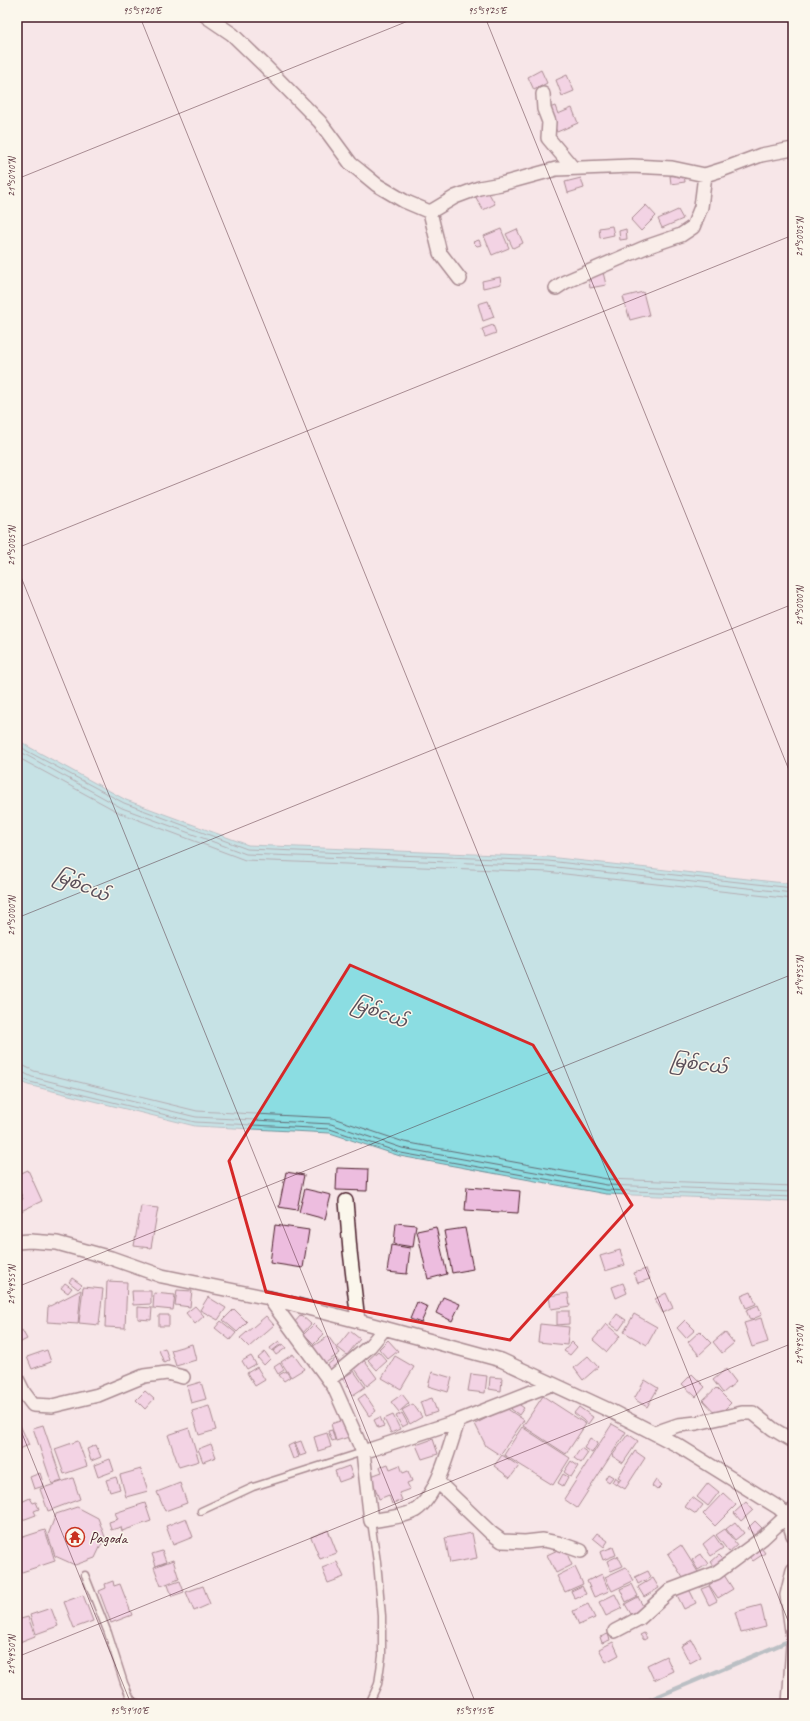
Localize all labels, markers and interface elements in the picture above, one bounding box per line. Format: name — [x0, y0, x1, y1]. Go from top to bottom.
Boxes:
text: 95°59'20"E — [123, 4, 163, 17]
text: 95°59'25"E — [468, 4, 508, 17]
text: 21°50'10"N — [5, 155, 18, 197]
text: 21°50'05"N — [793, 215, 806, 257]
text: 21°50'05"N — [5, 524, 18, 566]
text: 21°50'00"N — [793, 584, 806, 626]
water label: မြစ်ငယ် — [50, 863, 115, 910]
text: 21°50'00"N — [5, 894, 18, 936]
text: 21°49'55"N — [793, 954, 806, 996]
water label: မြစ်ငယ် — [348, 991, 413, 1036]
water label: မြစ်ငယ် — [669, 1048, 731, 1082]
text: 21°49'55"N — [5, 1263, 18, 1305]
text: 21°49'50"N — [793, 1323, 806, 1365]
temple icon: Pagoda — [64, 1526, 86, 1548]
place label: Pagoda — [89, 1528, 128, 1548]
text: 21°49'50"N — [5, 1633, 18, 1675]
text: 95°59'10"E — [110, 1704, 150, 1717]
text: 95°59'15"E — [455, 1704, 495, 1717]

